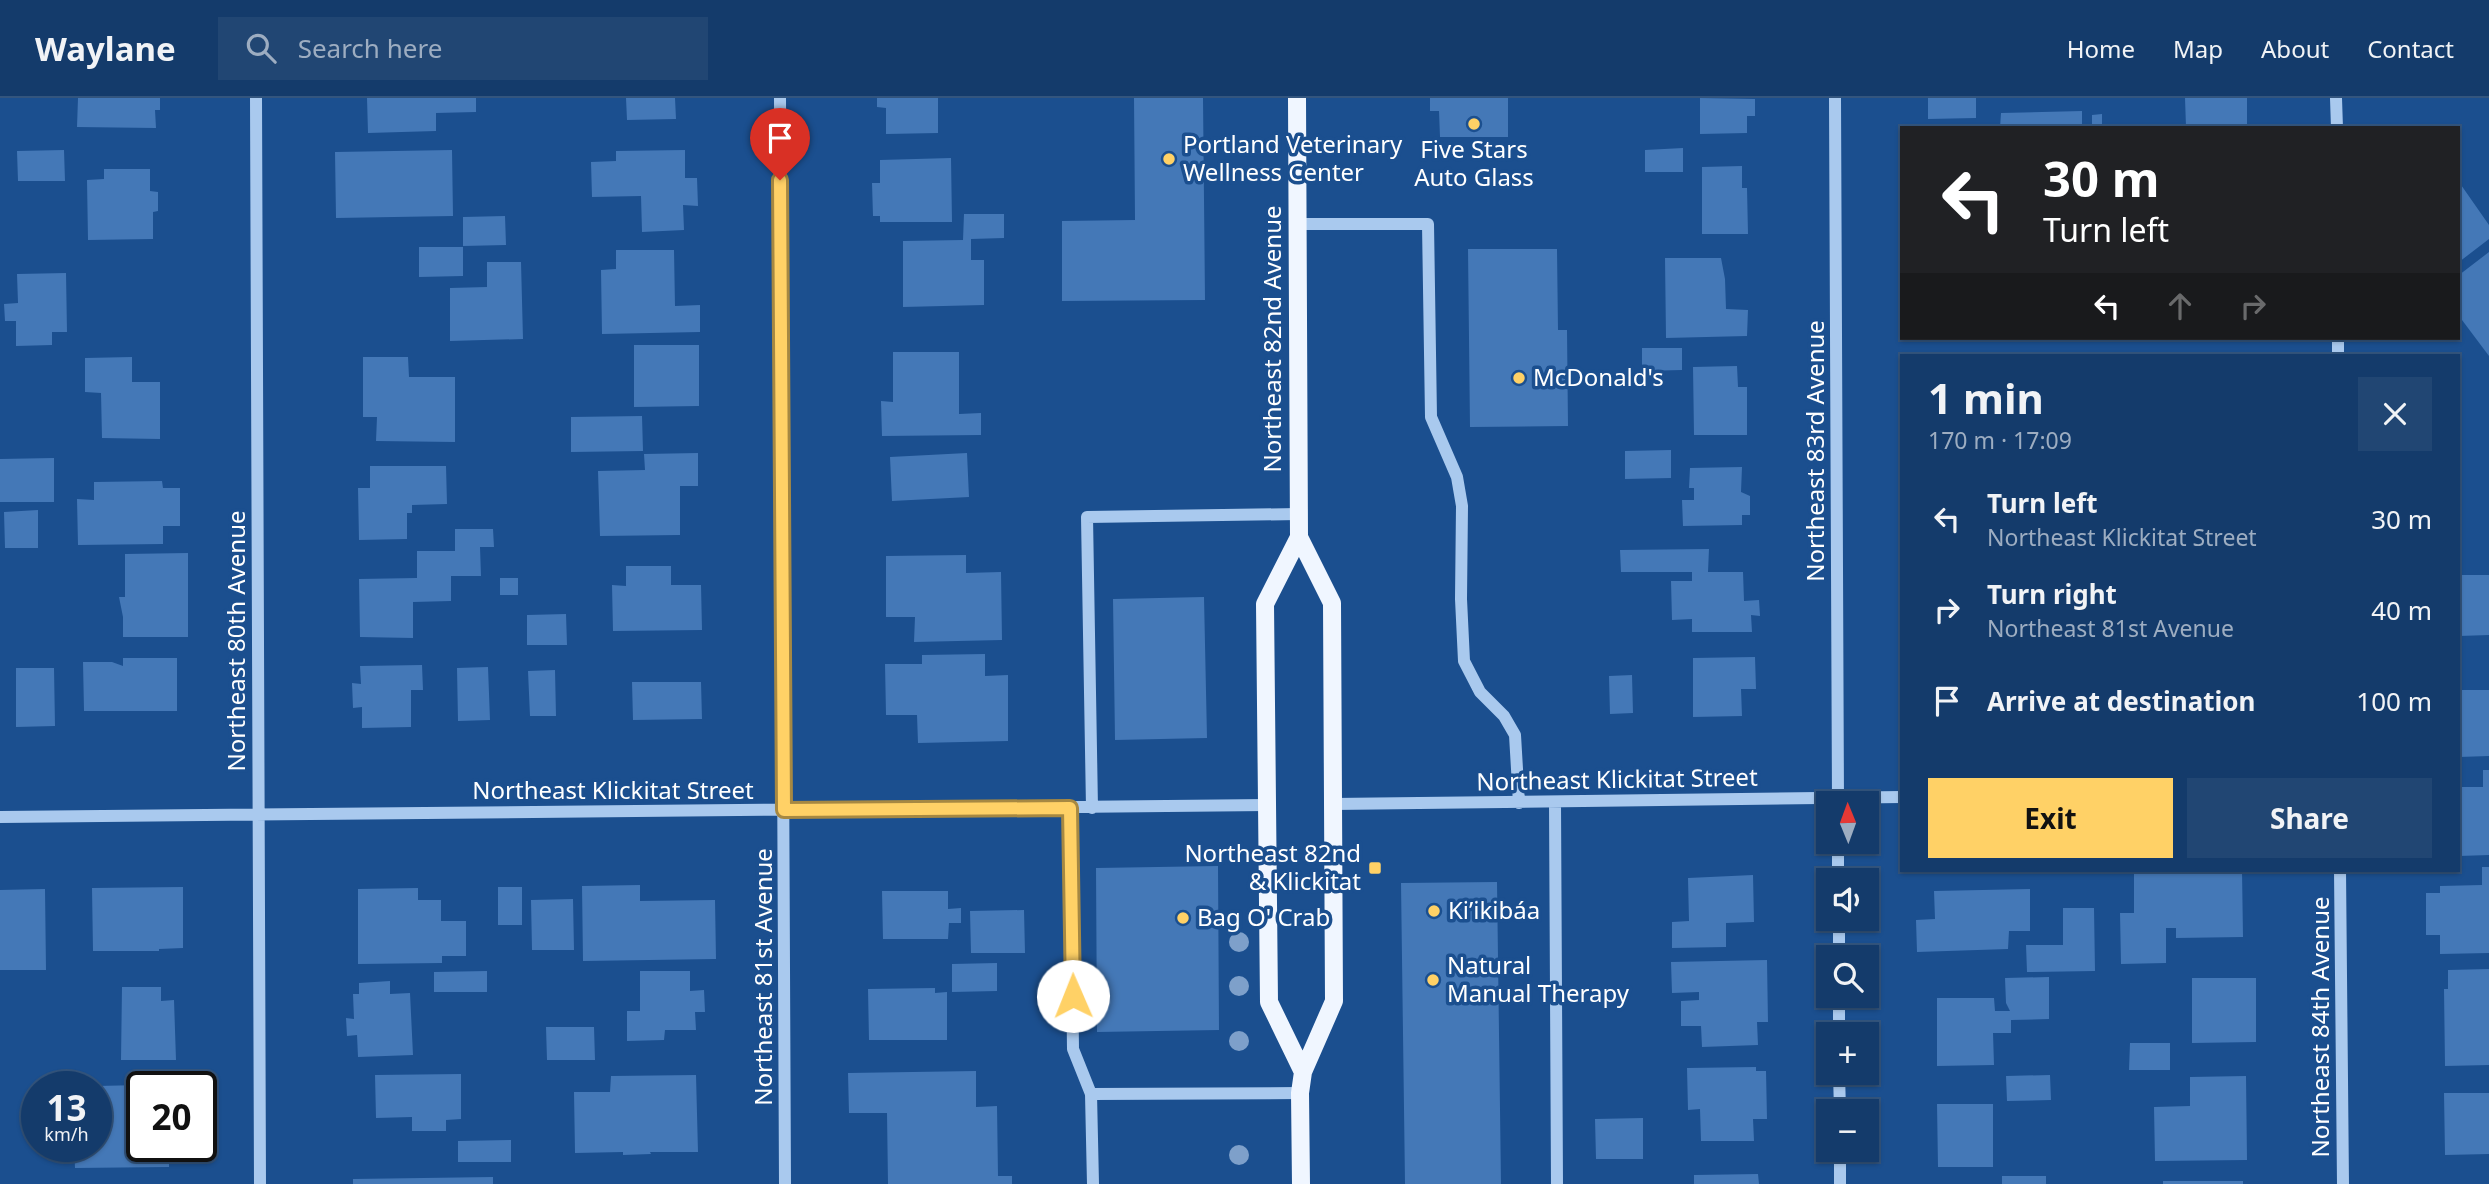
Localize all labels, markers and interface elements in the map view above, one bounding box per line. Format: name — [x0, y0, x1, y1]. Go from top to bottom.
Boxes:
search box — [218, 17, 708, 80]
text: Waylane — [35, 26, 176, 71]
icon: search — [242, 29, 280, 67]
text: Search here — [298, 30, 442, 66]
text: Home — [2067, 32, 2135, 65]
text: Map — [2173, 32, 2223, 65]
text: About — [2261, 32, 2329, 65]
text: Contact — [2367, 32, 2454, 65]
pin — [750, 108, 810, 180]
marker: Five Stars Auto Glass — [1466, 116, 1482, 132]
icon: arrive — [761, 119, 799, 157]
place label: Portland Veterinary Wellness Center — [1183, 127, 1403, 188]
place label: Five Stars Auto Glass — [1414, 132, 1534, 193]
text: 30 m — [2043, 145, 2160, 211]
marker: Portland Veterinary Wellness Center — [1161, 151, 1177, 167]
icon: left — [1928, 154, 2019, 245]
street label: Northeast 82nd Avenue — [1255, 205, 1288, 473]
text: Turn left — [2043, 208, 2169, 251]
icon: left — [2088, 287, 2126, 325]
icon: ahead — [2161, 287, 2199, 325]
icon: right — [2234, 287, 2272, 325]
street label: Northeast 83rd Avenue — [1798, 320, 1831, 582]
place label: McDonald's — [1533, 360, 1664, 393]
text: 1 min — [1928, 369, 2044, 426]
marker: McDonald's — [1511, 370, 1527, 386]
button: close — [2358, 377, 2432, 451]
text: 170 m · 17:09 — [1928, 424, 2072, 456]
text: Turn left — [1987, 485, 2098, 521]
icon: left — [1928, 500, 1966, 538]
text: 30 m — [2371, 501, 2432, 537]
street label: Northeast 80th Avenue — [219, 510, 252, 772]
text: Northeast Klickitat Street — [1987, 521, 2257, 553]
text: Turn right — [1987, 576, 2117, 612]
icon: right — [1928, 591, 1966, 629]
text: 40 m — [2371, 592, 2432, 628]
text: Northeast 81st Avenue — [1987, 612, 2234, 644]
icon: arrive — [1928, 682, 1966, 720]
text: Arrive at destination — [1987, 683, 2256, 719]
text: 100 m — [2356, 683, 2432, 719]
street label: Northeast Klickitat Street — [1476, 760, 1758, 797]
street label: Northeast Klickitat Street — [472, 773, 754, 806]
button: Exit — [1928, 778, 2173, 858]
button: Share — [2187, 778, 2432, 858]
north arrow — [1816, 791, 1880, 854]
map controls — [1816, 791, 1879, 1162]
place label: Northeast 82nd & Klickitat — [1184, 836, 1361, 897]
street label: Northeast 81st Avenue — [746, 848, 779, 1106]
marker: Northeast 82nd & Klickitat — [1367, 860, 1383, 876]
button: sound — [1816, 868, 1879, 931]
place label: Ki’ikibáa — [1448, 893, 1540, 926]
street label: Northeast 84th Avenue — [2303, 896, 2336, 1158]
place label: Bag O' Crab — [1197, 900, 1330, 933]
marker: Ki’ikibáa — [1426, 903, 1442, 919]
marker: Bag O' Crab — [1175, 910, 1191, 926]
button: search — [1816, 945, 1879, 1008]
place label: Natural Manual Therapy — [1447, 948, 1630, 1009]
position arrow — [1036, 959, 1110, 1033]
marker: Natural Manual Therapy — [1425, 972, 1441, 988]
button: + — [1816, 1022, 1879, 1085]
speed limit sign: 20 — [126, 1071, 217, 1162]
text: 13 — [46, 1084, 87, 1131]
button: − — [1816, 1099, 1879, 1162]
text: km/h — [44, 1122, 89, 1146]

